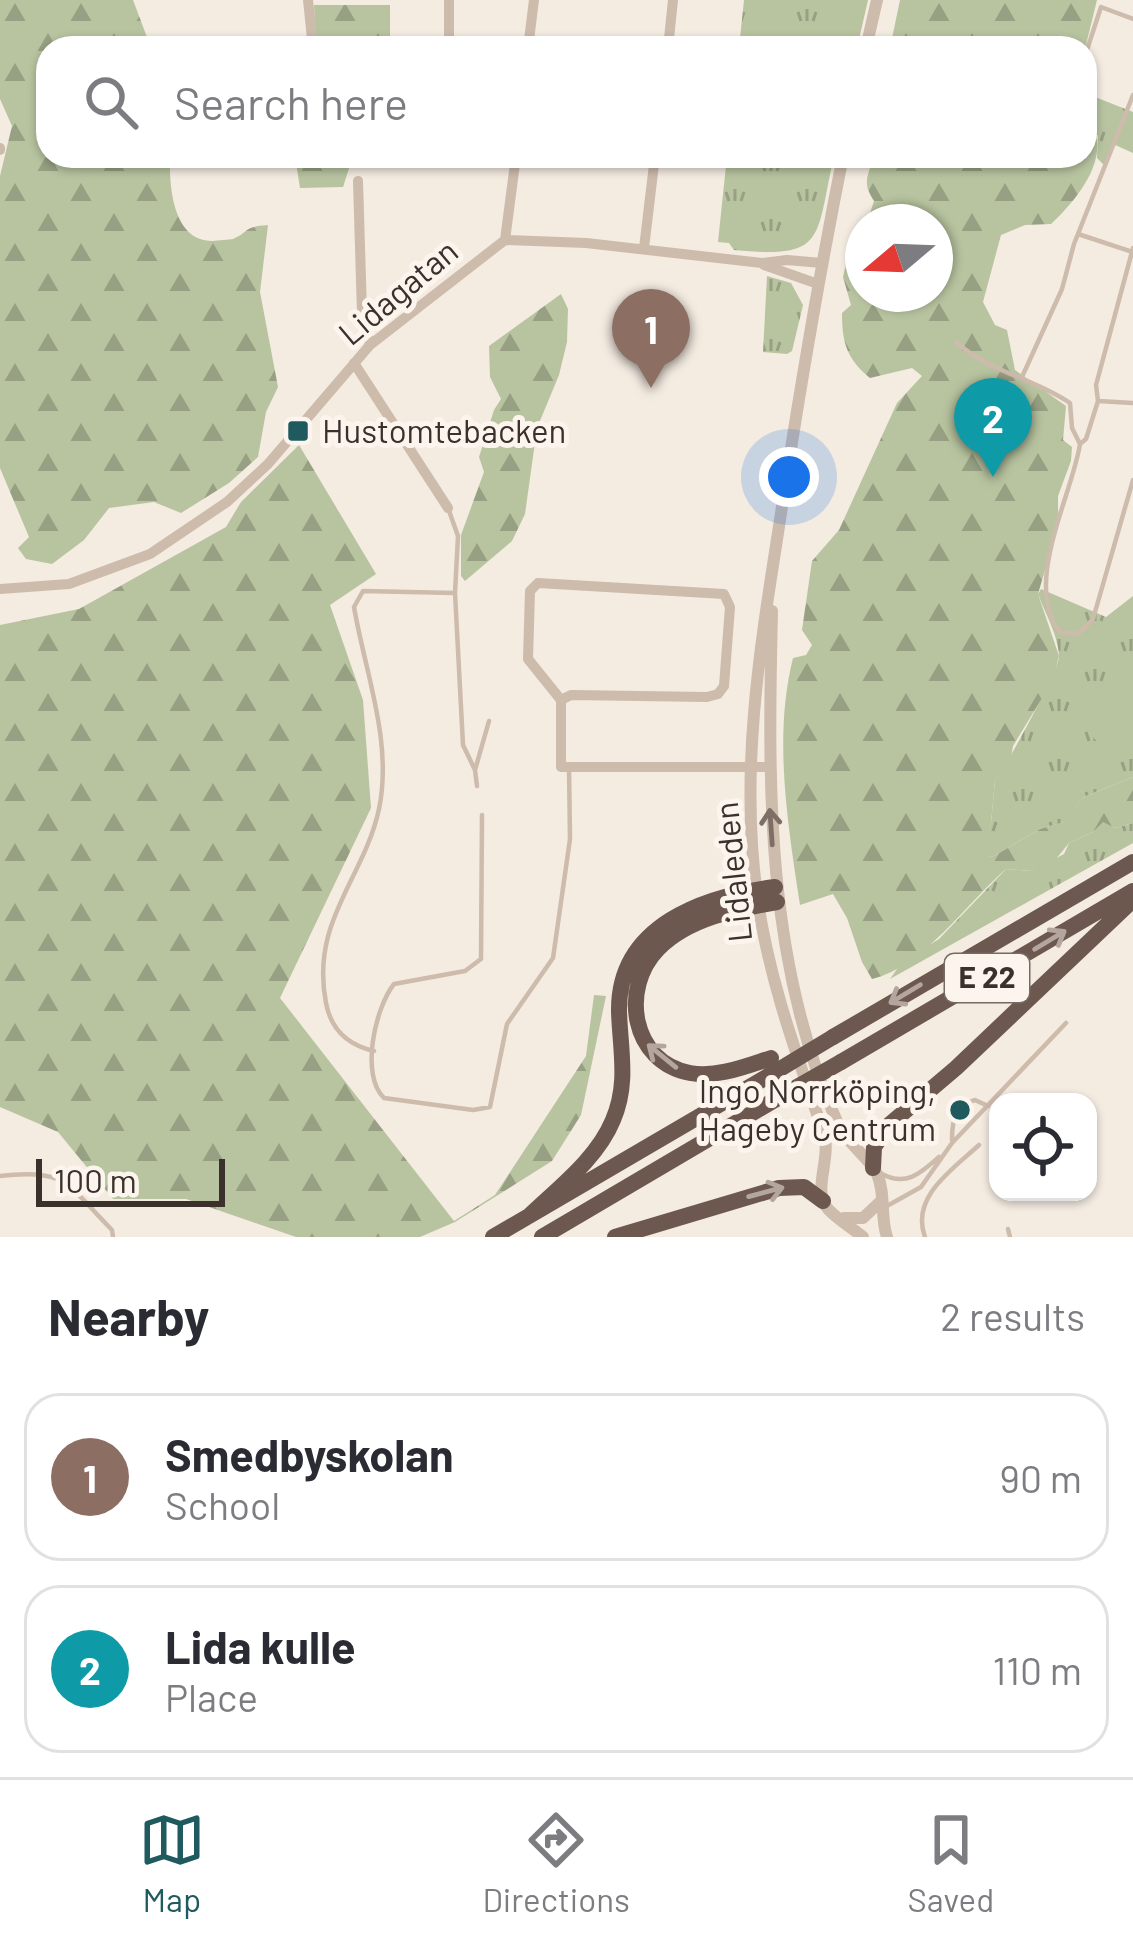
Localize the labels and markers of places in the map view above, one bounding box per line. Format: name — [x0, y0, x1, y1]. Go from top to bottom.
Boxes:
pin: 1 — [612, 289, 690, 388]
pin: 2 — [954, 378, 1032, 477]
place label: Hustomtebacken — [322, 410, 566, 450]
marker: Hustomtebacken — [285, 418, 311, 444]
place label: Ingo Norrköping, Hageby Centrum — [698, 1070, 936, 1148]
marker: Ingo Norrköping, Hageby Centrum — [947, 1097, 973, 1123]

